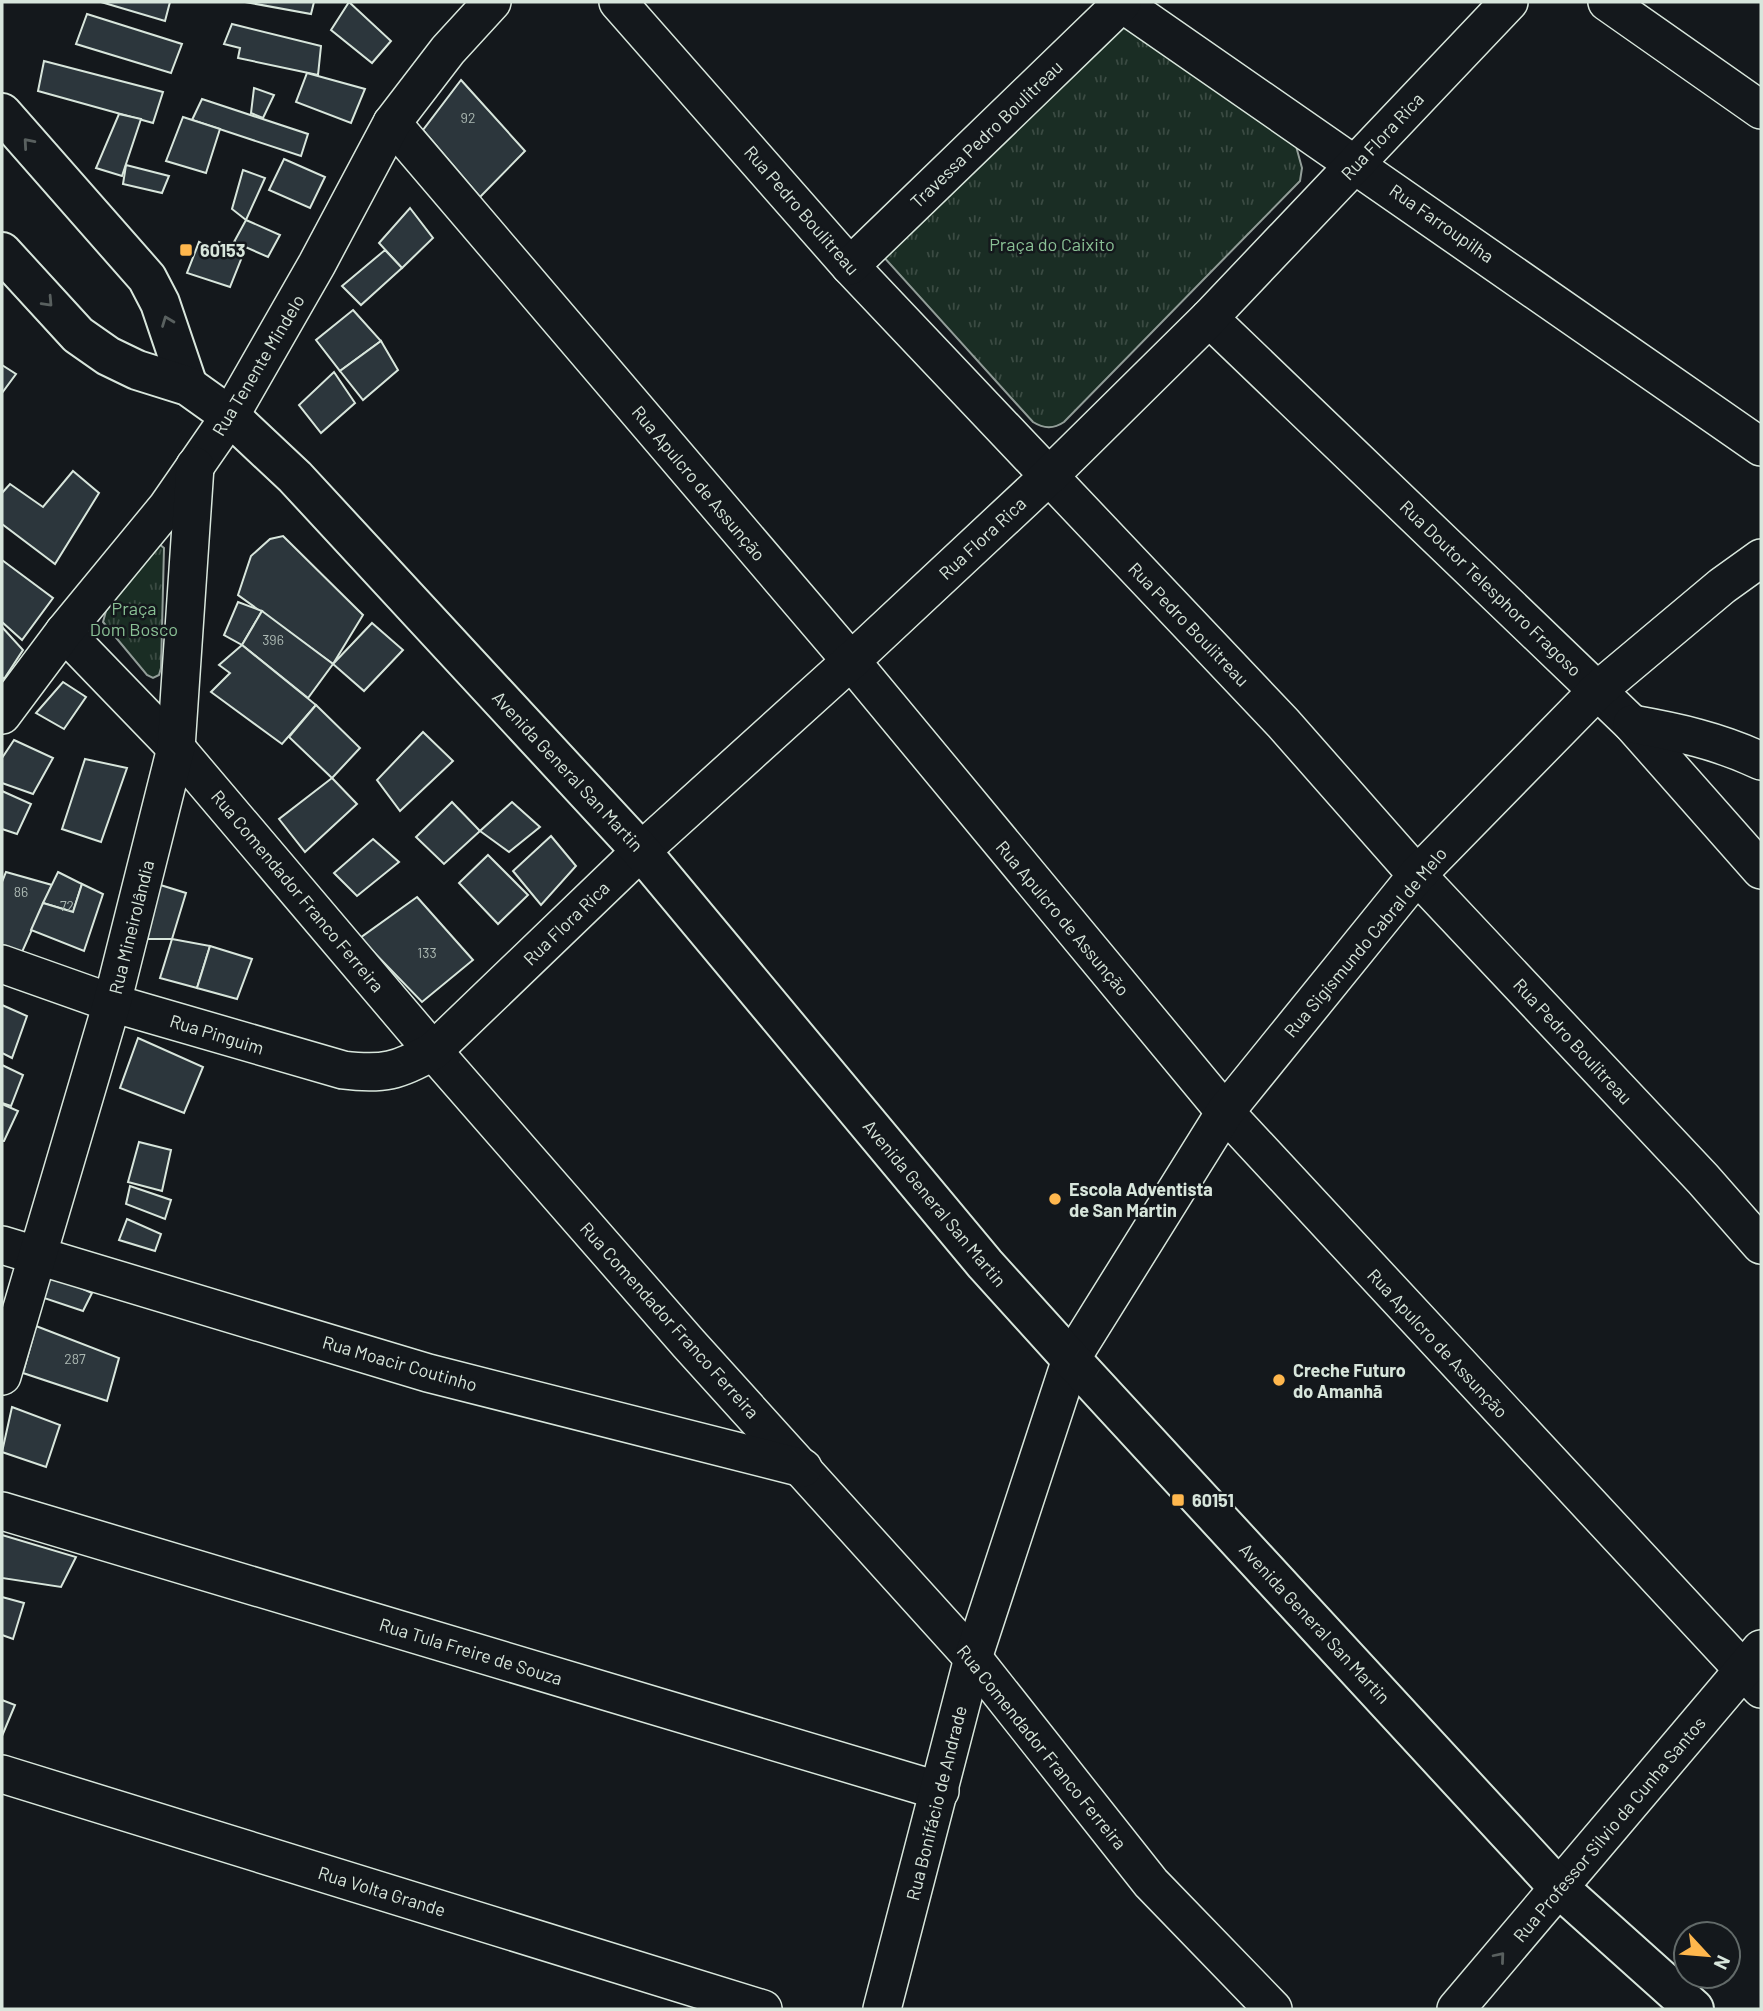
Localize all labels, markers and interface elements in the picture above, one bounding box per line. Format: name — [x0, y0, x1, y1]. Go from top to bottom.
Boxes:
street label: Travessa Pedro Boulitreau — [905, 56, 1067, 212]
street label: Rua Flora Rica — [1336, 88, 1428, 184]
house number: 92 — [461, 109, 475, 126]
one-way arrow — [24, 138, 36, 151]
street label: Rua Pedro Boulitreau — [740, 141, 864, 279]
street label: Rua Farroupilha — [1386, 179, 1498, 267]
park label: Praça do Caixito — [989, 233, 1115, 255]
place label: 60153 — [200, 239, 246, 261]
marker: 60153 — [178, 242, 194, 258]
street label: Rua Tenente Mindelo — [207, 290, 309, 440]
one-way arrow — [40, 294, 52, 307]
one-way arrow — [161, 316, 175, 328]
street label: Rua Apulcro de Assunção — [628, 401, 770, 565]
street label: Rua Flora Rica — [934, 492, 1030, 584]
street label: Rua Doutor Telesphoro Fragoso — [1396, 495, 1586, 681]
street label: Rua Pedro Boulitreau — [1124, 557, 1254, 691]
park label: Praça Dom Bosco — [90, 597, 178, 640]
house number: 396 — [262, 631, 284, 648]
street label: Avenida General San Martin — [488, 686, 648, 856]
street label: Rua Comendador Franco Ferreira — [207, 786, 389, 996]
street label: Rua Apulcro de Assunção — [992, 836, 1134, 1000]
street label: Rua Sigismundo Cabral de Melo — [1279, 842, 1451, 1042]
street label: Rua Mineirolândia — [104, 858, 158, 996]
street label: Rua Flora Rica — [518, 876, 614, 970]
house number: 86 — [14, 883, 28, 900]
house number: 72 — [60, 897, 74, 914]
house number: 133 — [417, 944, 437, 961]
street label: Rua Pedro Boulitreau — [1509, 974, 1637, 1108]
street label: Rua Pinguim — [167, 1009, 267, 1059]
street label: Avenida General San Martin — [859, 1115, 1011, 1291]
place label: Escola Adventista de San Martin — [1069, 1178, 1213, 1221]
marker: Escola Adventista de San Martin — [1047, 1191, 1063, 1207]
street label: Rua Comendador Franco Ferreira — [576, 1217, 764, 1423]
street label: Rua Apulcro de Assunção — [1363, 1264, 1513, 1422]
street label: Rua Moacir Coutinho — [320, 1330, 480, 1396]
house number: 287 — [64, 1350, 86, 1367]
place label: Creche Futuro do Amanhã — [1293, 1359, 1406, 1402]
marker: Creche Futuro do Amanhã — [1271, 1372, 1287, 1388]
place label: 60151 — [1192, 1489, 1234, 1511]
marker: 60151 — [1170, 1492, 1186, 1508]
street label: Avenida General San Martin — [1235, 1538, 1395, 1708]
street label: Rua Tula Freire de Souza — [377, 1613, 565, 1689]
street label: Rua Comendador Franco Ferreira — [953, 1640, 1131, 1854]
street label: Rua Bonifácio de Andrade — [901, 1703, 971, 1903]
street label: Rua Professor Silvio da Cunha Santos — [1508, 1712, 1710, 1946]
street label: Rua Volta Grande — [316, 1861, 448, 1921]
north arrow — [1672, 1920, 1742, 1990]
one-way arrow — [1492, 1952, 1504, 1965]
text: N — [1710, 1952, 1736, 1973]

